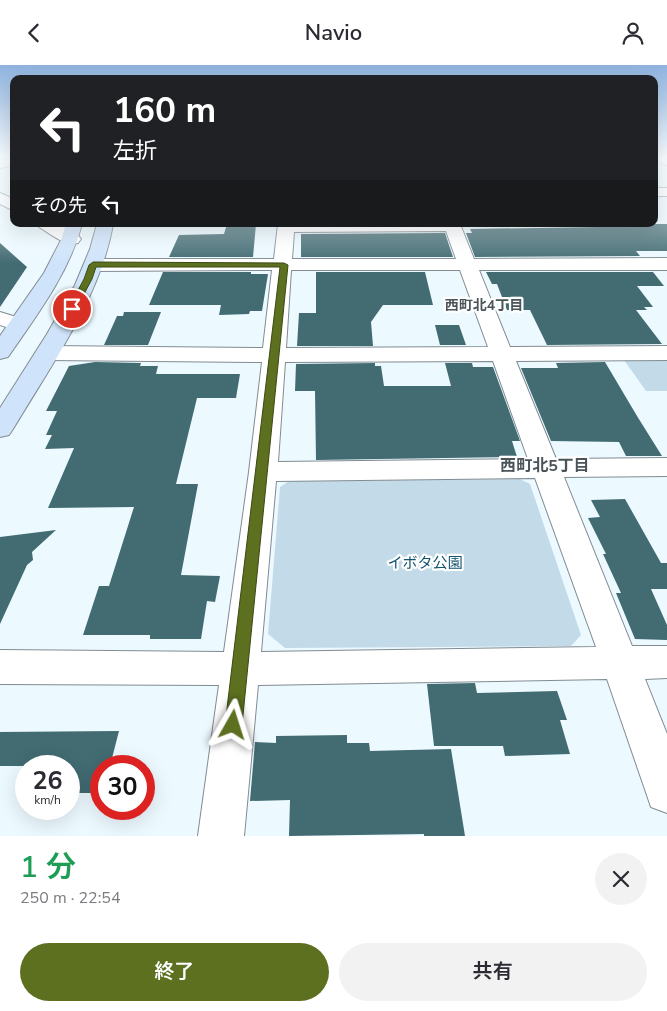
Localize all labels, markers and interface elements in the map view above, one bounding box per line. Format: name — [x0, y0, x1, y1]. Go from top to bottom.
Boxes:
text: Navio — [305, 18, 362, 48]
icon: back — [20, 19, 48, 47]
icon: person — [619, 19, 647, 47]
text: 160 m — [113, 87, 216, 134]
icon: left — [30, 95, 95, 160]
text: 左折 — [113, 136, 157, 166]
icon: left — [97, 190, 125, 218]
text: その先 — [30, 193, 87, 219]
pin — [51, 288, 93, 330]
icon: arrive — [58, 295, 86, 323]
district label: 西町北4丁目 — [445, 296, 523, 315]
district label: 西町北5丁目 — [500, 455, 590, 477]
park label: イボタ公園 — [387, 553, 463, 573]
position arrow — [206, 698, 258, 750]
speed limit sign: 30 — [90, 755, 155, 820]
text: 26 — [32, 764, 63, 798]
text: km/h — [34, 792, 61, 808]
text: 1 分 — [20, 847, 76, 888]
button: close — [595, 853, 647, 905]
text: 250 m · 22:54 — [20, 887, 121, 909]
button: 終了 — [20, 943, 329, 1001]
button: 共有 — [339, 943, 647, 1001]

